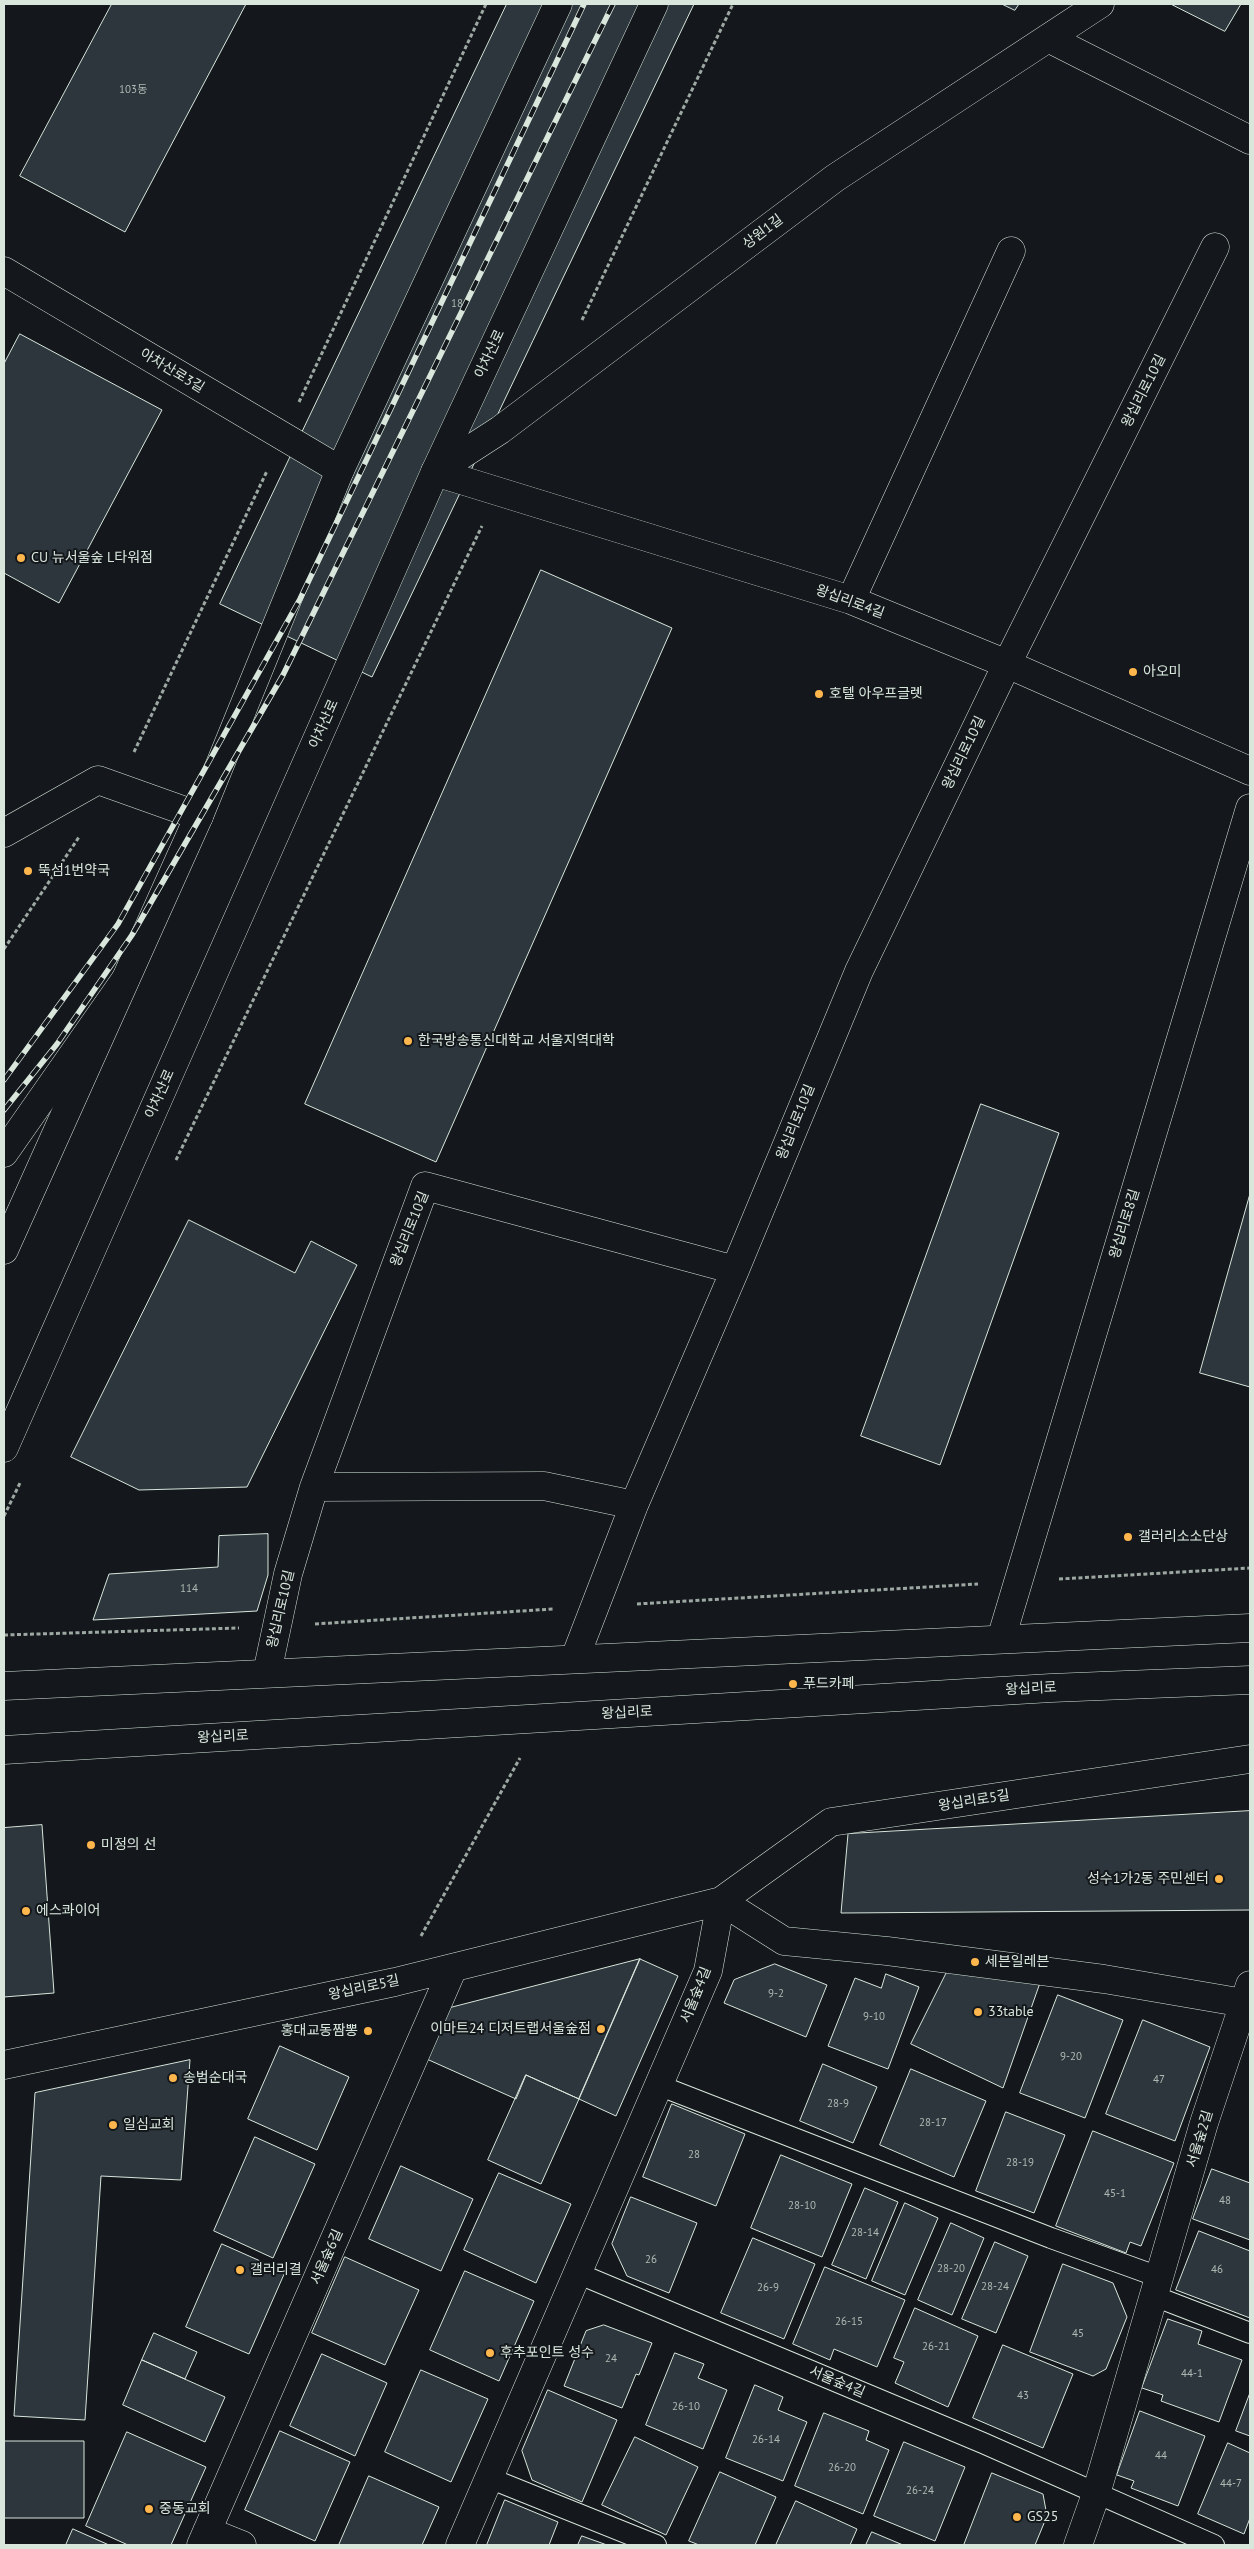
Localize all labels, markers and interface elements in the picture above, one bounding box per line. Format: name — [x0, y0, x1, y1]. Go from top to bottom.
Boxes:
house number: 103동 — [119, 83, 147, 97]
street label: 상원1길 — [739, 211, 787, 253]
house number: 18 — [451, 297, 463, 311]
street label: 아차산로 — [472, 327, 508, 381]
street label: 아차산로3길 — [137, 345, 207, 397]
street label: 왕십리로10길 — [1118, 352, 1170, 430]
place label: CU 뉴서울숲 L타워점 — [31, 550, 153, 566]
marker: CU 뉴서울숲 L타워점 — [15, 552, 27, 564]
street label: 왕십리로4길 — [813, 582, 887, 622]
place label: 아오미 — [1143, 664, 1182, 680]
marker: 아오미 — [1127, 666, 1139, 678]
place label: 호텔 아우프글렛 — [829, 686, 923, 702]
marker: 호텔 아우프글렛 — [813, 688, 825, 700]
street label: 아차산로 — [306, 697, 342, 751]
street label: 왕십리로10길 — [939, 714, 989, 792]
place label: 뚝섬1번약국 — [38, 863, 110, 879]
marker: 뚝섬1번약국 — [22, 865, 34, 877]
place label: 한국방송통신대학교 서울지역대학 — [418, 1033, 615, 1049]
marker: 한국방송통신대학교 서울지역대학 — [402, 1035, 414, 1047]
street label: 아차산로 — [142, 1067, 178, 1121]
street label: 왕십리로10길 — [773, 1082, 819, 1162]
street label: 왕십리로8길 — [1106, 1187, 1144, 1261]
street label: 왕십리로10길 — [387, 1189, 433, 1269]
place label: 갤러리소소단상 — [1138, 1529, 1228, 1545]
marker: 갤러리소소단상 — [1122, 1531, 1134, 1543]
street label: 왕십리로10길 — [264, 1568, 298, 1650]
house number: 114 — [180, 1582, 198, 1596]
place label: 푸드카페 — [803, 1676, 855, 1692]
marker: 푸드카페 — [787, 1678, 799, 1690]
street label: 왕십리로 — [1005, 1679, 1057, 1699]
street label: 왕십리로 — [601, 1703, 653, 1723]
street label: 왕십리로 — [197, 1727, 249, 1747]
street label: 왕십리로5길 — [937, 1787, 1011, 1815]
place label: 미정의 선 — [101, 1837, 156, 1853]
marker: 미정의 선 — [85, 1839, 97, 1851]
place label: 성수1가2동 주민센터 — [1087, 1871, 1209, 1887]
marker: 성수1가2동 주민센터 — [1213, 1873, 1225, 1885]
place label: 에스콰이어 — [36, 1903, 100, 1919]
marker: 에스콰이어 — [20, 1905, 32, 1917]
place label: 세븐일레븐 — [985, 1954, 1049, 1970]
marker: 세븐일레븐 — [969, 1956, 981, 1968]
street label: 서울숲4길 — [677, 1964, 715, 2026]
street label: 왕십리로5길 — [327, 1972, 401, 2004]
house number: 9-2 — [768, 1987, 784, 2001]
place label: 33table — [988, 2004, 1034, 2020]
marker: 33table — [972, 2006, 984, 2018]
house number: 9-10 — [863, 2010, 885, 2024]
place label: 이마트24 디저트랩서울숲점 — [430, 2021, 591, 2037]
place label: 홍대교동짬뽕 — [281, 2023, 358, 2039]
marker: 이마트24 디저트랩서울숲점 — [595, 2023, 607, 2035]
marker: 홍대교동짬뽕 — [362, 2025, 374, 2037]
house number: 9-20 — [1060, 2050, 1082, 2064]
place label: 송범순대국 — [183, 2070, 247, 2086]
marker: 송범순대국 — [167, 2072, 179, 2084]
house number: 47 — [1153, 2073, 1165, 2087]
house number: 28-9 — [827, 2097, 849, 2111]
street label: 서울숲2길 — [1183, 2108, 1217, 2170]
house number: 28-17 — [919, 2116, 947, 2130]
place label: 일심교회 — [123, 2117, 175, 2133]
marker: 일심교회 — [107, 2119, 119, 2131]
house number: 28 — [688, 2148, 700, 2162]
house number: 28-19 — [1006, 2156, 1034, 2170]
house number: 45-1 — [1104, 2187, 1126, 2201]
house number: 48 — [1219, 2194, 1231, 2208]
house number: 28-10 — [788, 2199, 816, 2213]
house number: 28-14 — [851, 2226, 879, 2240]
street label: 서울숲6길 — [307, 2227, 347, 2287]
house number: 26 — [645, 2253, 657, 2267]
place label: 갤러리결 — [250, 2262, 302, 2278]
house number: 28-20 — [937, 2262, 965, 2276]
house number: 46 — [1211, 2263, 1223, 2277]
marker: 갤러리결 — [234, 2264, 246, 2276]
house number: 28-24 — [981, 2280, 1009, 2294]
house number: 26-9 — [757, 2281, 779, 2295]
house number: 26-15 — [835, 2315, 863, 2329]
house number: 45 — [1072, 2327, 1084, 2341]
house number: 26-21 — [922, 2340, 950, 2354]
place label: 후추포인트 성수 — [500, 2345, 594, 2361]
marker: 후추포인트 성수 — [484, 2347, 496, 2359]
house number: 24 — [605, 2352, 617, 2366]
street label: 서울숲4길 — [806, 2363, 868, 2401]
house number: 44-1 — [1181, 2367, 1203, 2381]
house number: 43 — [1017, 2389, 1029, 2403]
house number: 26-10 — [672, 2400, 700, 2414]
house number: 26-14 — [752, 2433, 780, 2447]
house number: 44 — [1155, 2449, 1167, 2463]
house number: 26-20 — [828, 2461, 856, 2475]
house number: 44-7 — [1220, 2477, 1242, 2491]
house number: 26-24 — [906, 2484, 934, 2498]
place label: 중동교회 — [159, 2501, 211, 2517]
marker: 중동교회 — [143, 2503, 155, 2515]
place label: GS25 — [1027, 2509, 1058, 2525]
marker: GS25 — [1011, 2511, 1023, 2523]

